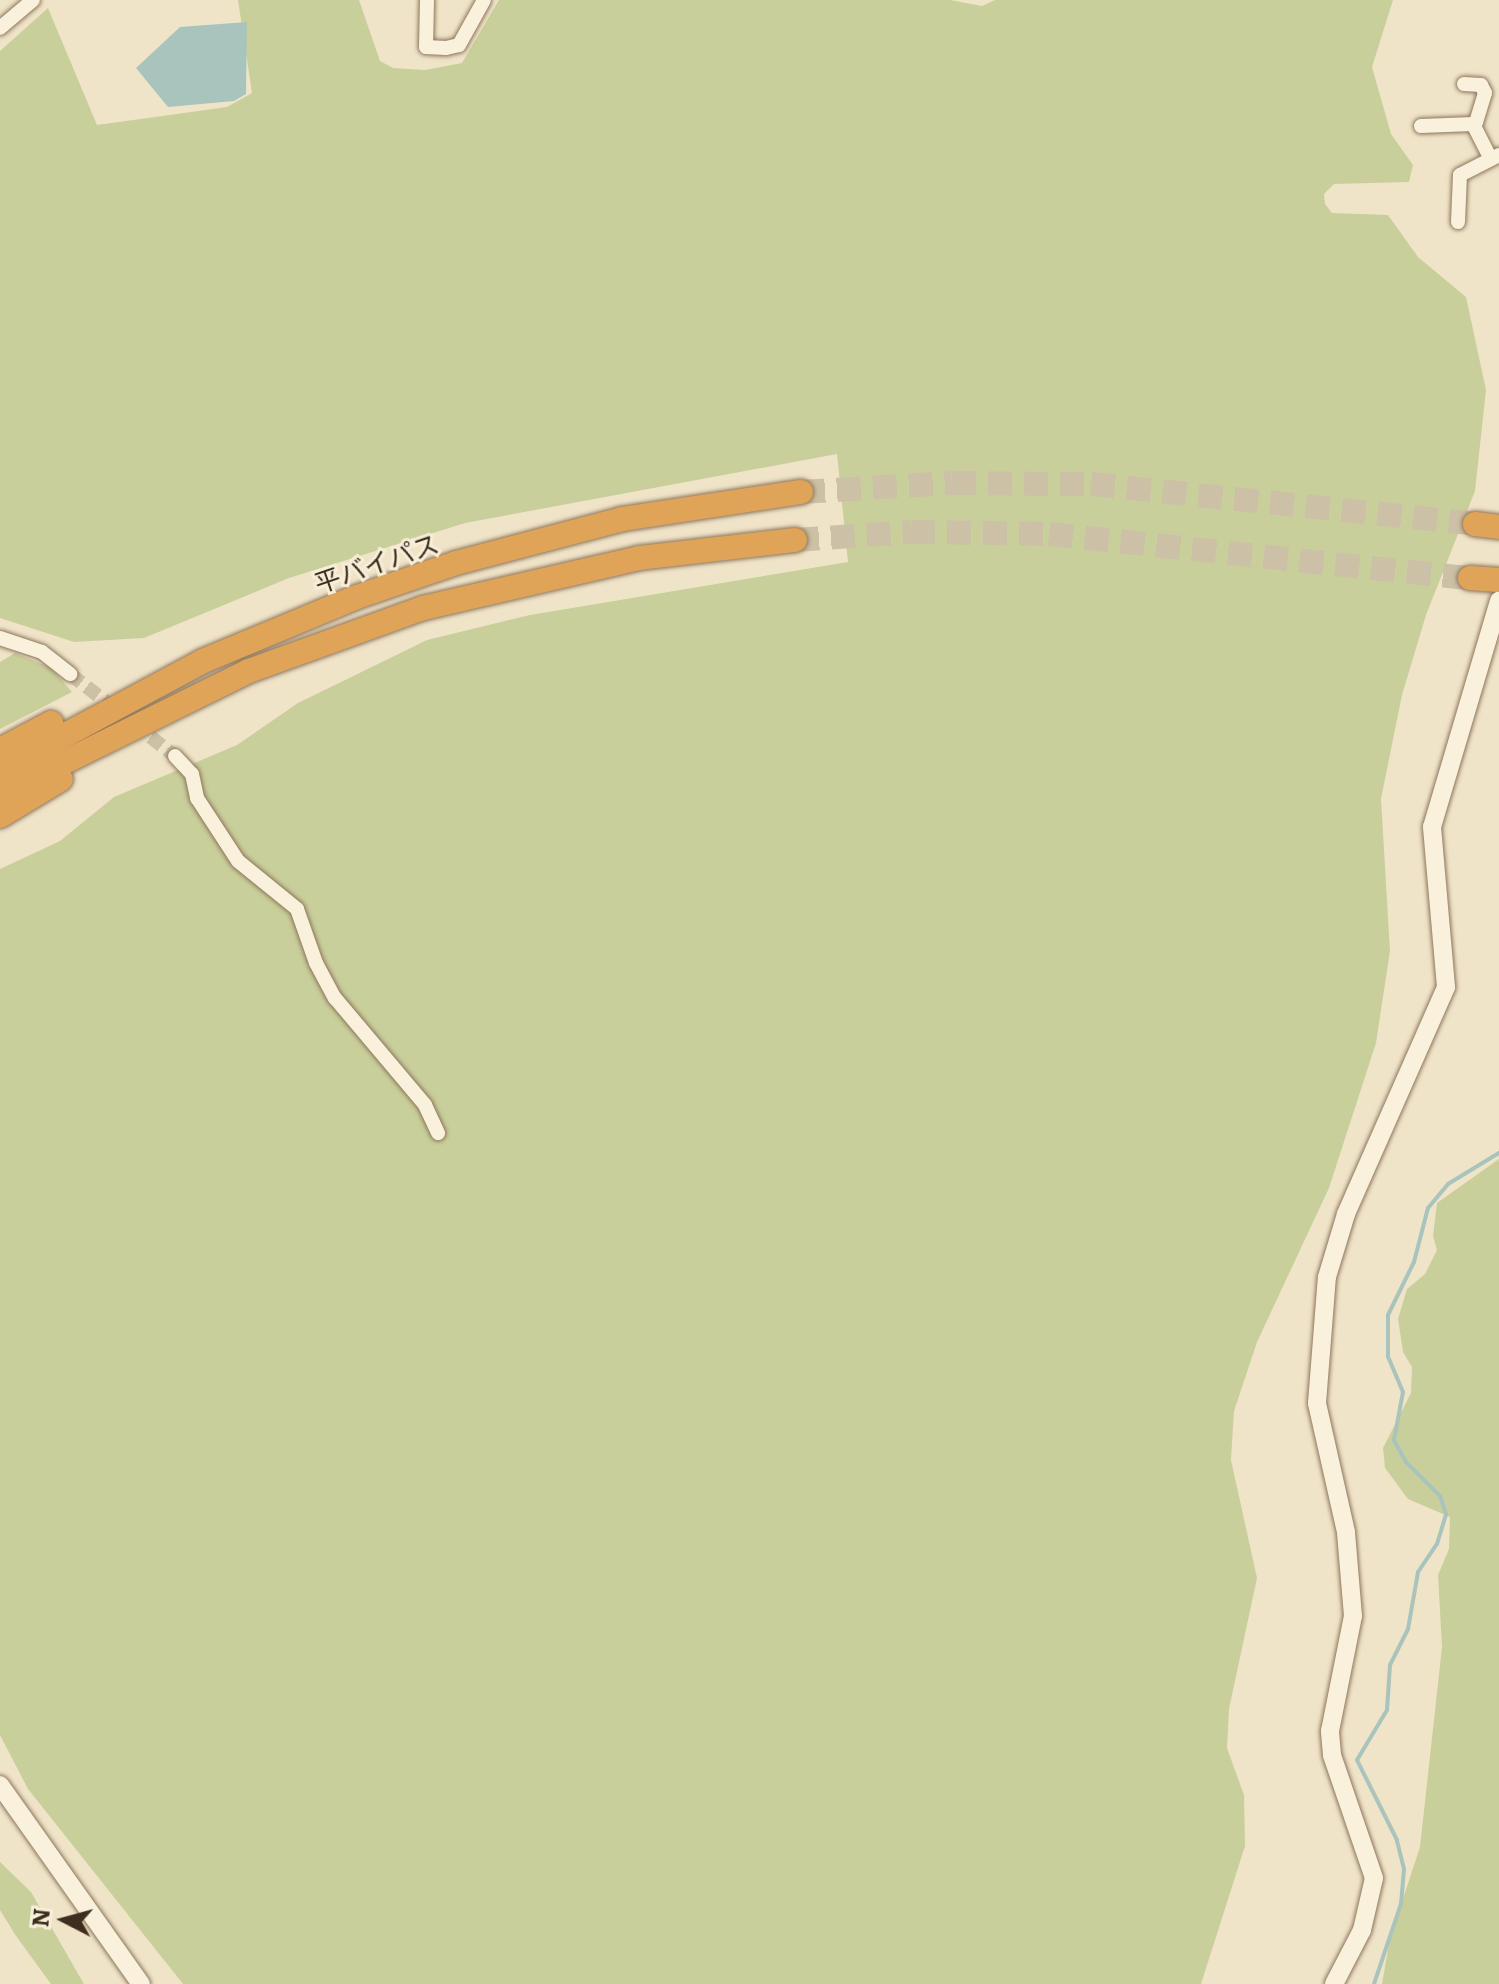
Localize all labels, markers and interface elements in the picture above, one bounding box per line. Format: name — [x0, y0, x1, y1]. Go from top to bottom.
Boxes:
street label: 平バイパス — [309, 526, 443, 598]
north arrow — [24, 1880, 104, 1960]
text: N — [22, 1907, 57, 1928]

